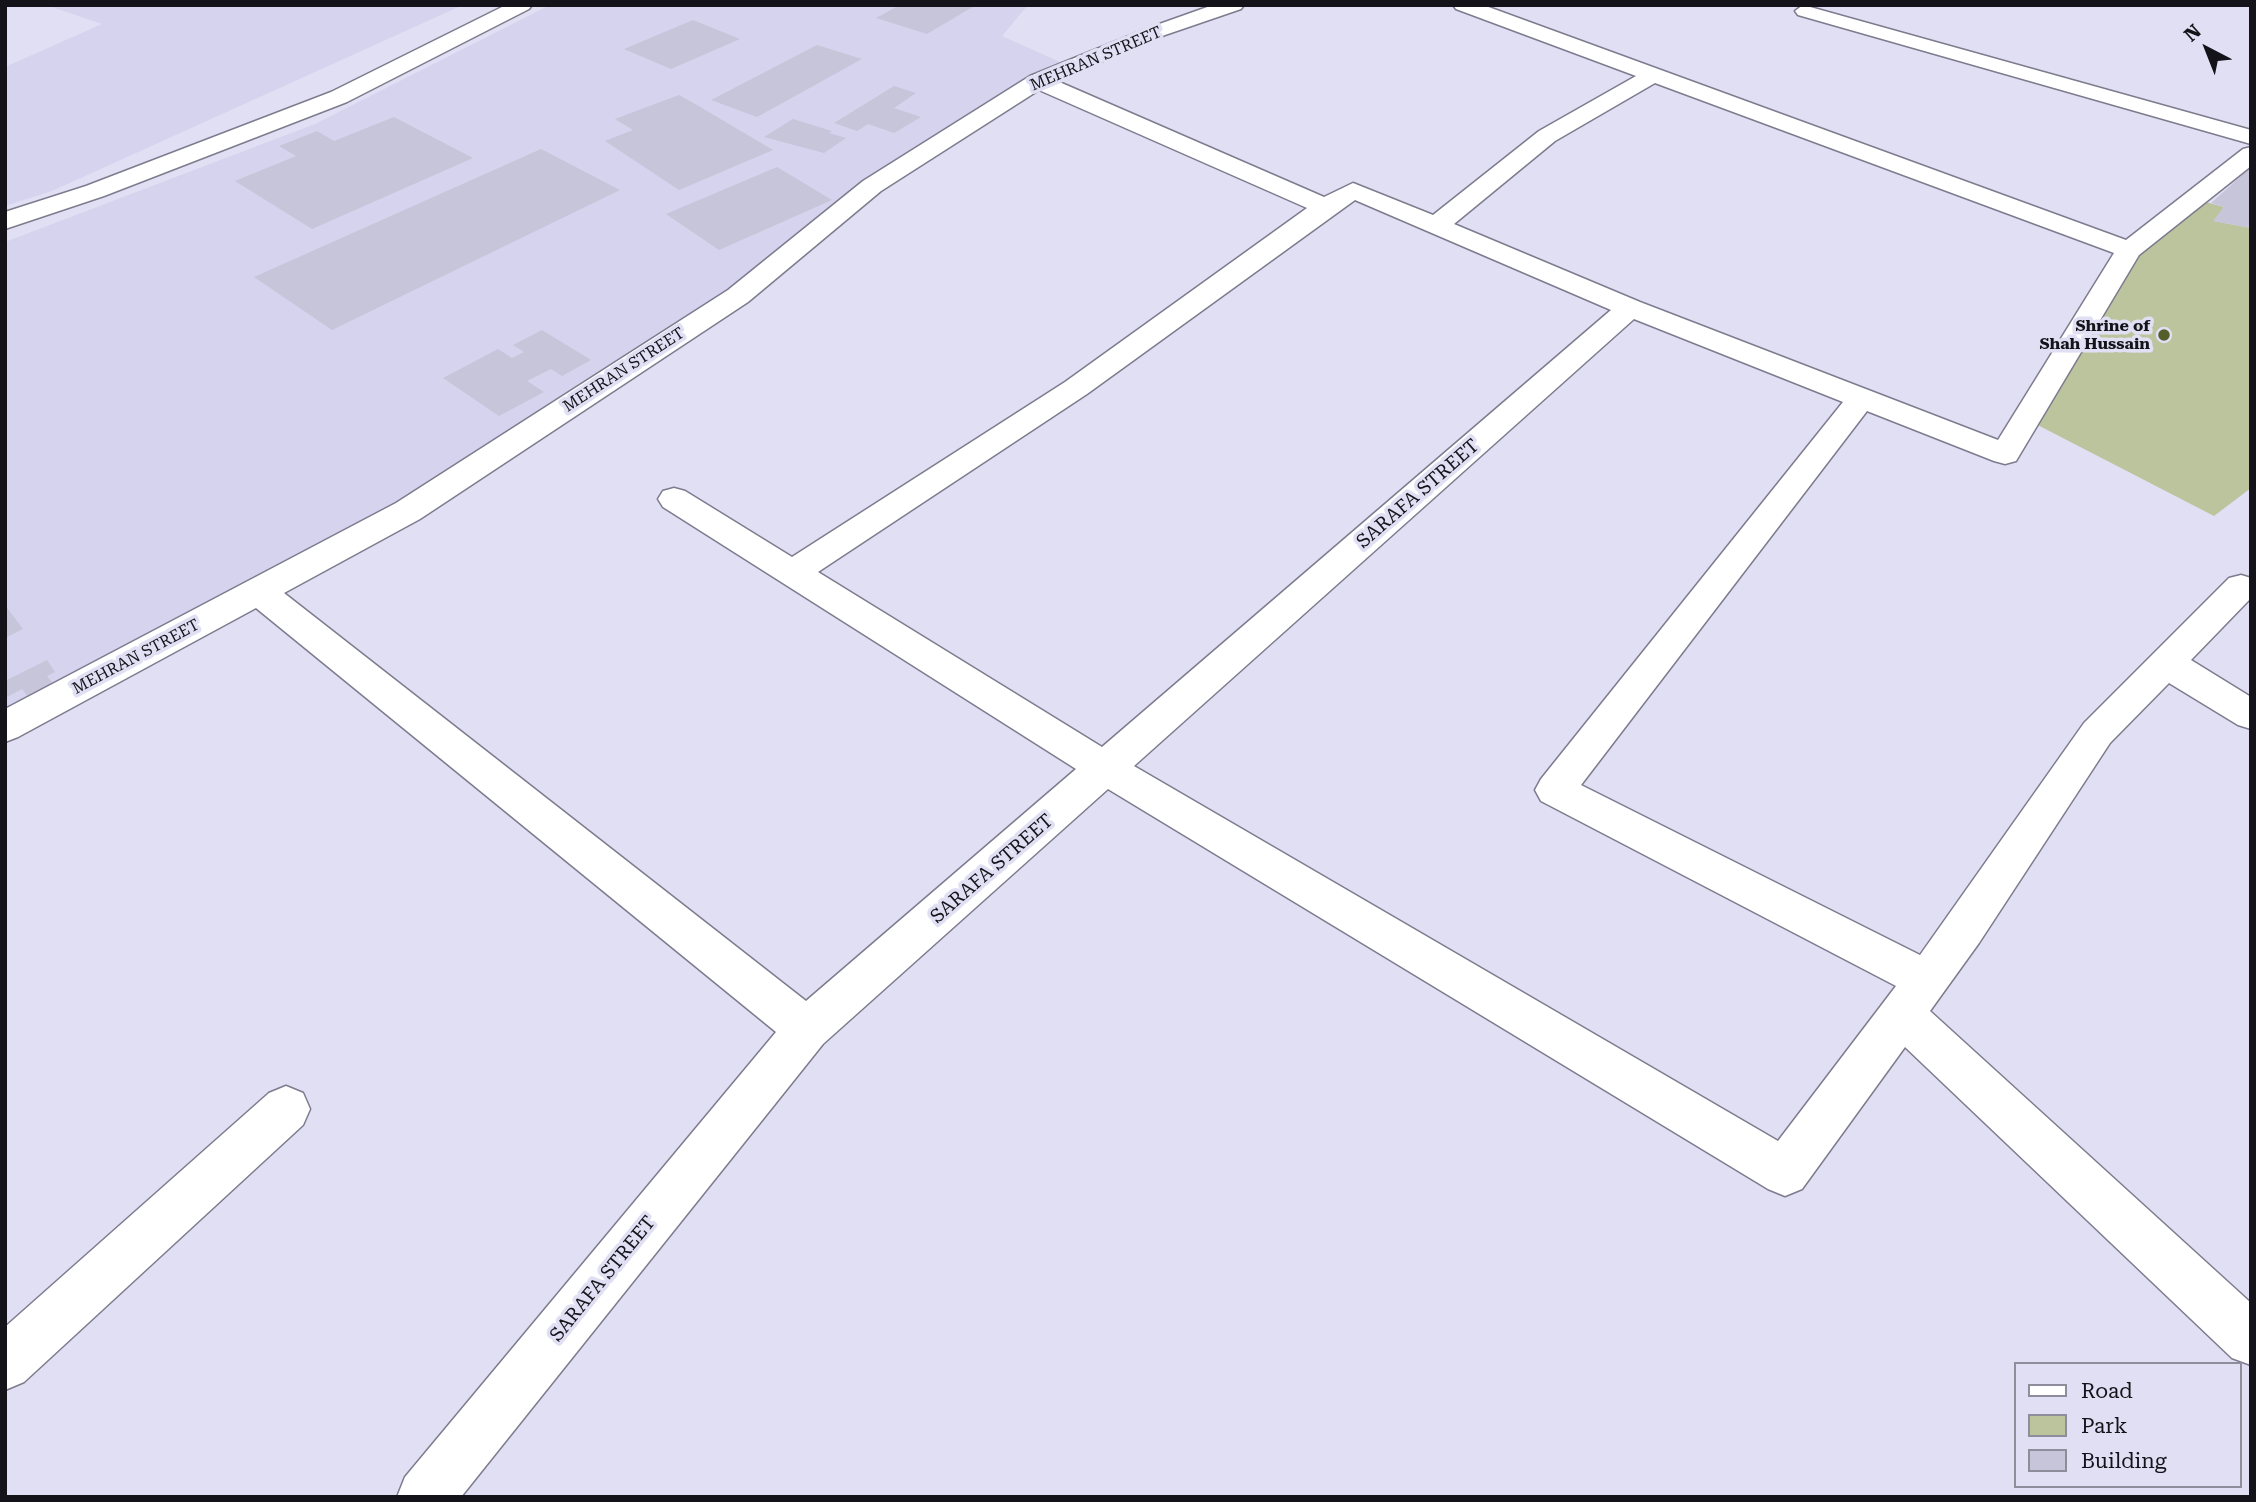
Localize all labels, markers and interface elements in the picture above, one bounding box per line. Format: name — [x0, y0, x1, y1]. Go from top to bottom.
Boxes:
north arrow — [2172, 14, 2242, 84]
text: N — [2179, 20, 2206, 46]
street label: MEHRAN STREET — [1027, 23, 1165, 95]
place label: Shrine of Shah Hussain — [2039, 316, 2150, 354]
street label: MEHRAN STREET — [560, 324, 688, 416]
marker: Shrine of Shah Hussain — [2156, 327, 2172, 343]
street label: SARAFA STREET — [1352, 435, 1484, 553]
street label: MEHRAN STREET — [69, 615, 203, 699]
street label: SARAFA STREET — [926, 810, 1058, 928]
street label: SARAFA STREET — [545, 1212, 661, 1346]
legend — [2014, 1362, 2242, 1488]
text: Road — [2081, 1379, 2133, 1403]
text: Park — [2081, 1414, 2127, 1438]
text: Building — [2081, 1449, 2167, 1473]

